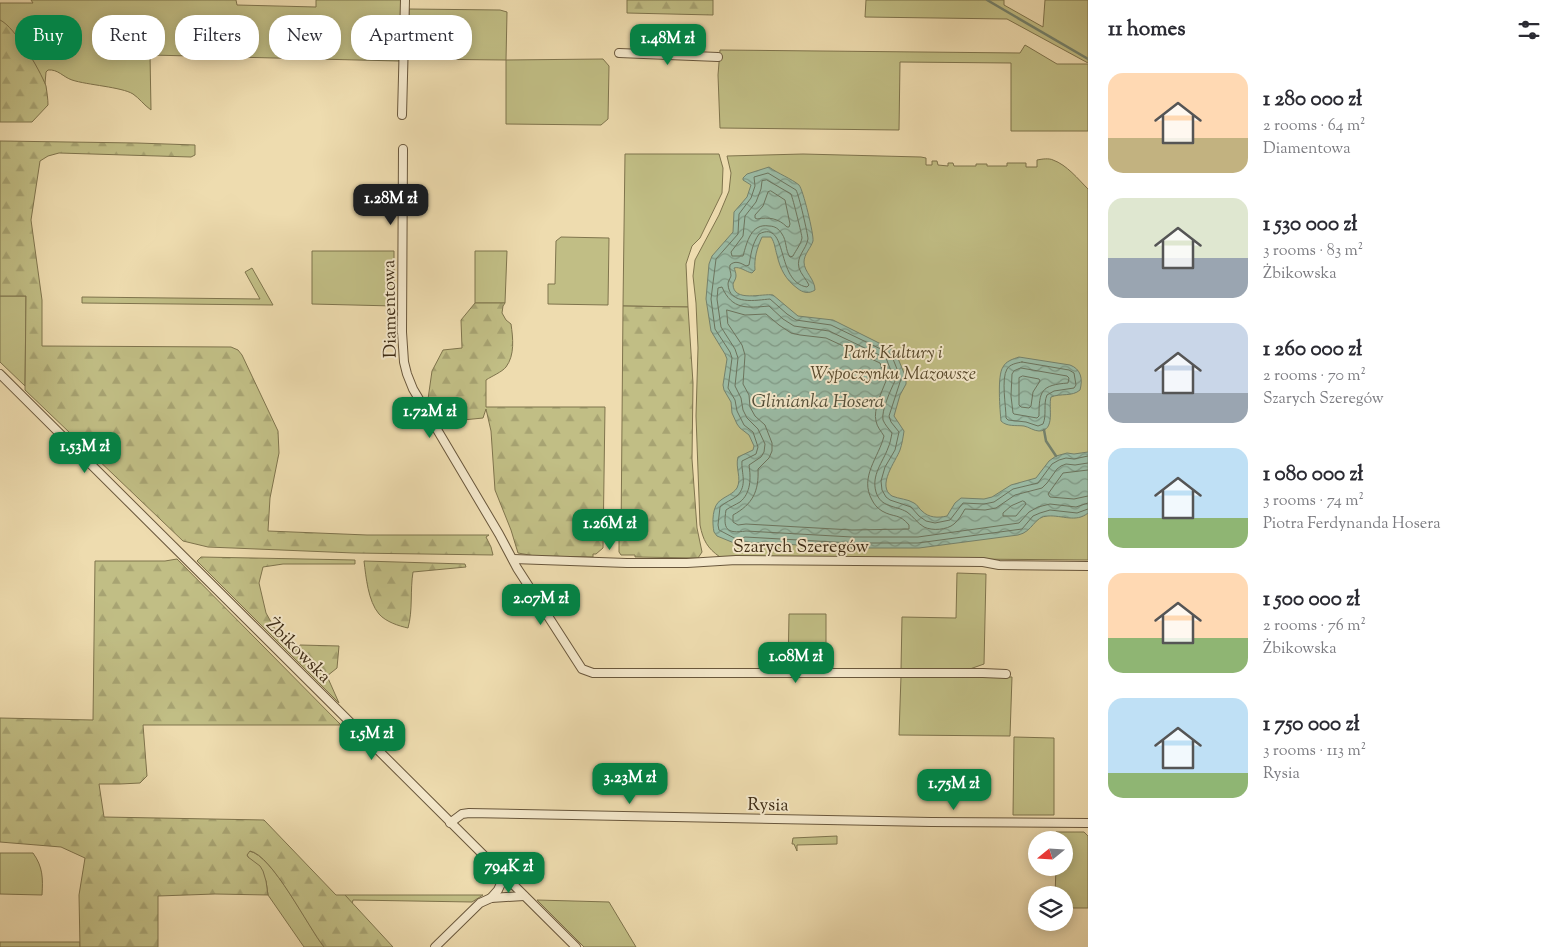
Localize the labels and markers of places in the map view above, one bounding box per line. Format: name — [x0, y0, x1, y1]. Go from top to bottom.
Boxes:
pin: 1.48M zł — [616, 23, 720, 66]
pin: 1.28M zł — [339, 184, 443, 226]
pin: 1.72M zł — [378, 396, 482, 439]
pin: 1.53M zł — [33, 432, 137, 474]
pin: 1.26M zł — [558, 508, 662, 551]
pin: 2.07M zł — [489, 584, 593, 626]
pin: 1.08M zł — [744, 642, 848, 684]
pin: 1.5M zł — [326, 718, 418, 761]
pin: 3.23M zł — [578, 762, 682, 805]
pin: 1.75M zł — [902, 768, 1006, 811]
pin: 794K zł — [463, 852, 555, 894]

